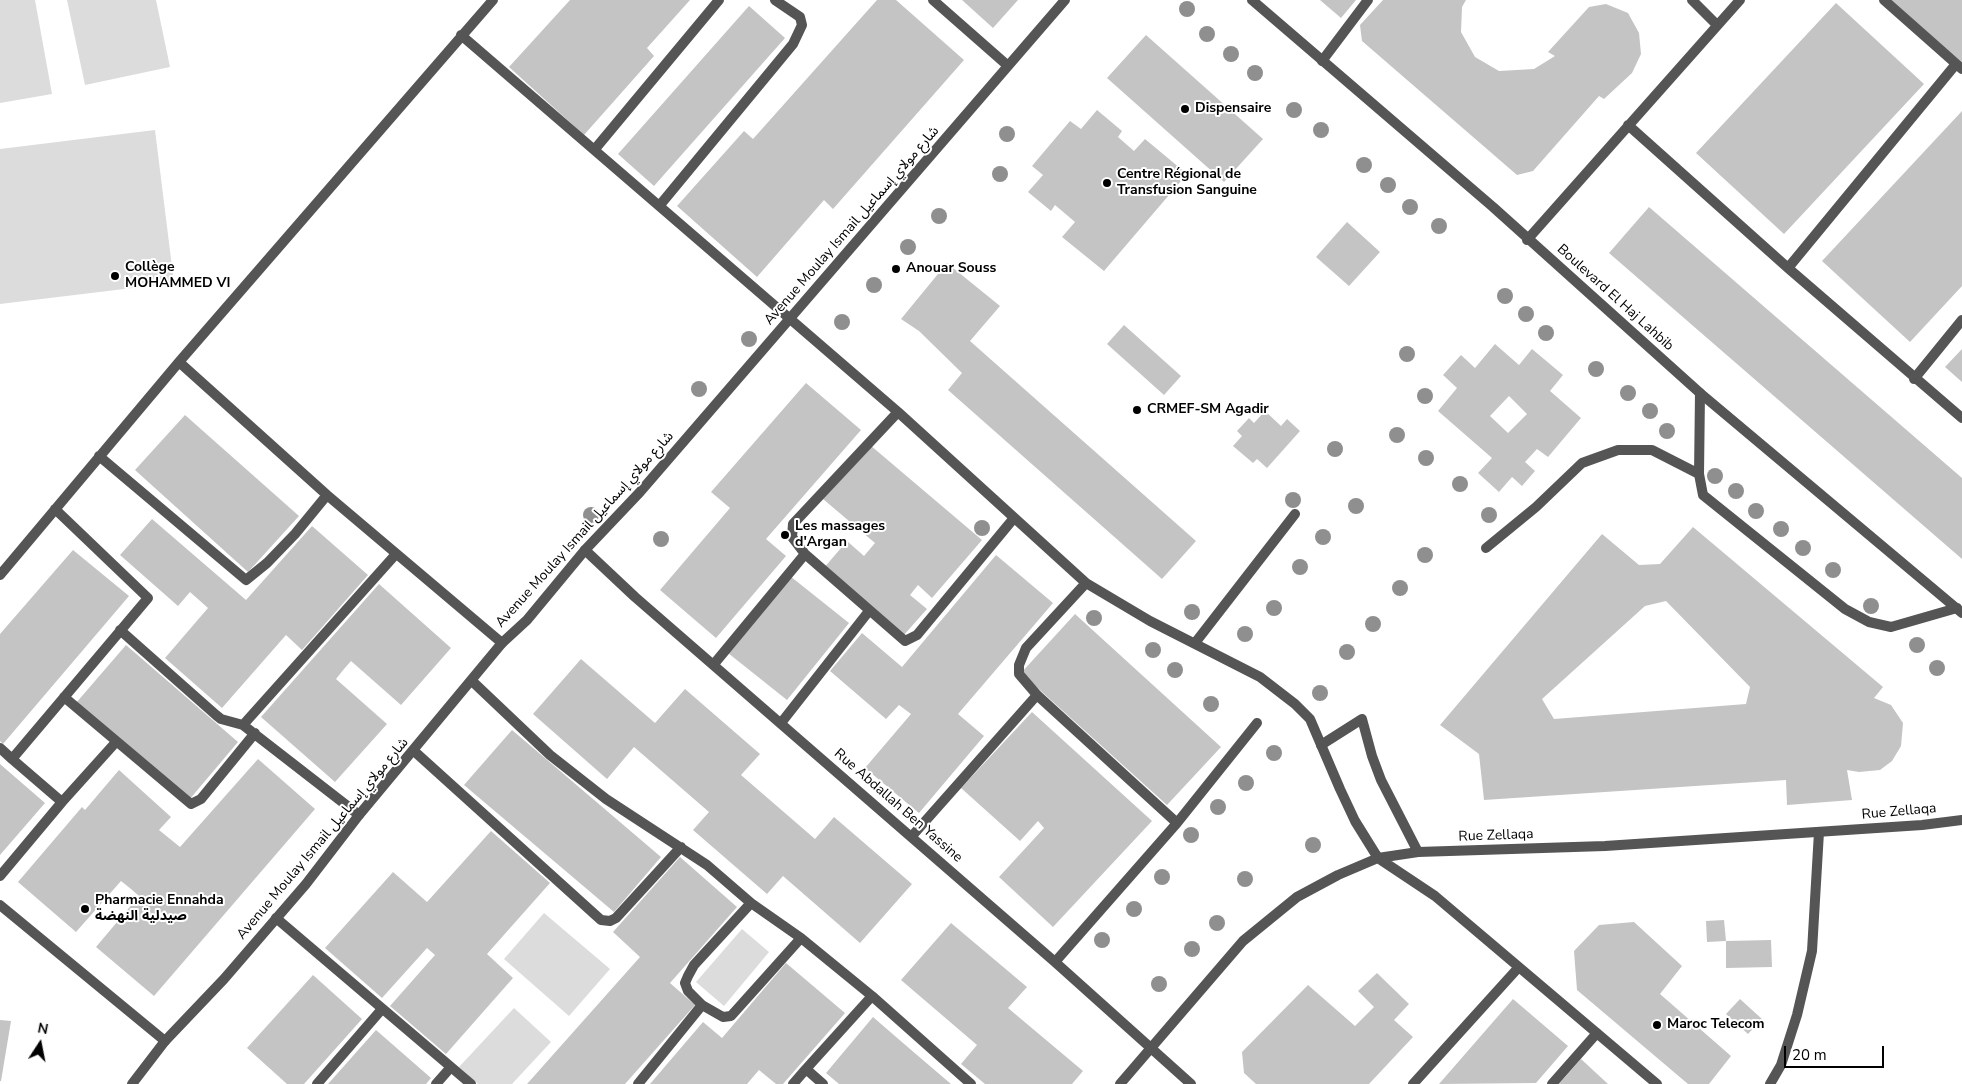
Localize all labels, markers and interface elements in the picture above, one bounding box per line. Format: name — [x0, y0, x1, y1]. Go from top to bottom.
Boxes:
place label: Dispensaire — [1195, 101, 1271, 117]
marker: Dispensaire — [1179, 103, 1191, 115]
street label: Avenue Moulay Ismail شارع مولاي إسماعيل — [761, 123, 943, 329]
place label: Centre Régional de Transfusion Sanguine — [1117, 167, 1257, 200]
marker: Centre Régional de Transfusion Sanguine — [1101, 177, 1113, 189]
street label: Boulevard El Haj Lahbib — [1553, 241, 1677, 355]
place label: Collège MOHAMMED VI — [125, 260, 230, 292]
place label: Anouar Souss — [906, 261, 996, 277]
marker: Anouar Souss — [890, 263, 902, 275]
marker: Collège MOHAMMED VI — [109, 270, 121, 282]
place label: CRMEF-SM Agadir — [1147, 402, 1269, 418]
marker: CRMEF-SM Agadir — [1131, 404, 1143, 416]
street label: Avenue Moulay Ismail شارع مولاي إسماعيل — [492, 429, 678, 631]
place label: Les massages d'Argan — [795, 519, 885, 552]
marker: Les massages d'Argan — [779, 529, 791, 541]
street label: Avenue Moulay Ismail شارع مولاي إسماعيل — [234, 735, 412, 943]
street label: Rue Abdallah Ben Yassine — [830, 746, 966, 866]
street label: Rue Zellaqa — [1861, 800, 1937, 824]
street label: Rue Zellaqa — [1458, 826, 1534, 846]
place label: Pharmacie Ennahda صيدلية النهضة — [95, 893, 224, 926]
marker: Pharmacie Ennahda صيدلية النهضة — [79, 903, 91, 915]
place label: Maroc Telecom — [1667, 1017, 1765, 1033]
text: N — [36, 1018, 50, 1039]
north arrow — [15, 1019, 65, 1069]
marker: Maroc Telecom — [1651, 1019, 1663, 1031]
scale bar — [1787, 1036, 1887, 1068]
text: 20 m — [1792, 1045, 1827, 1065]

